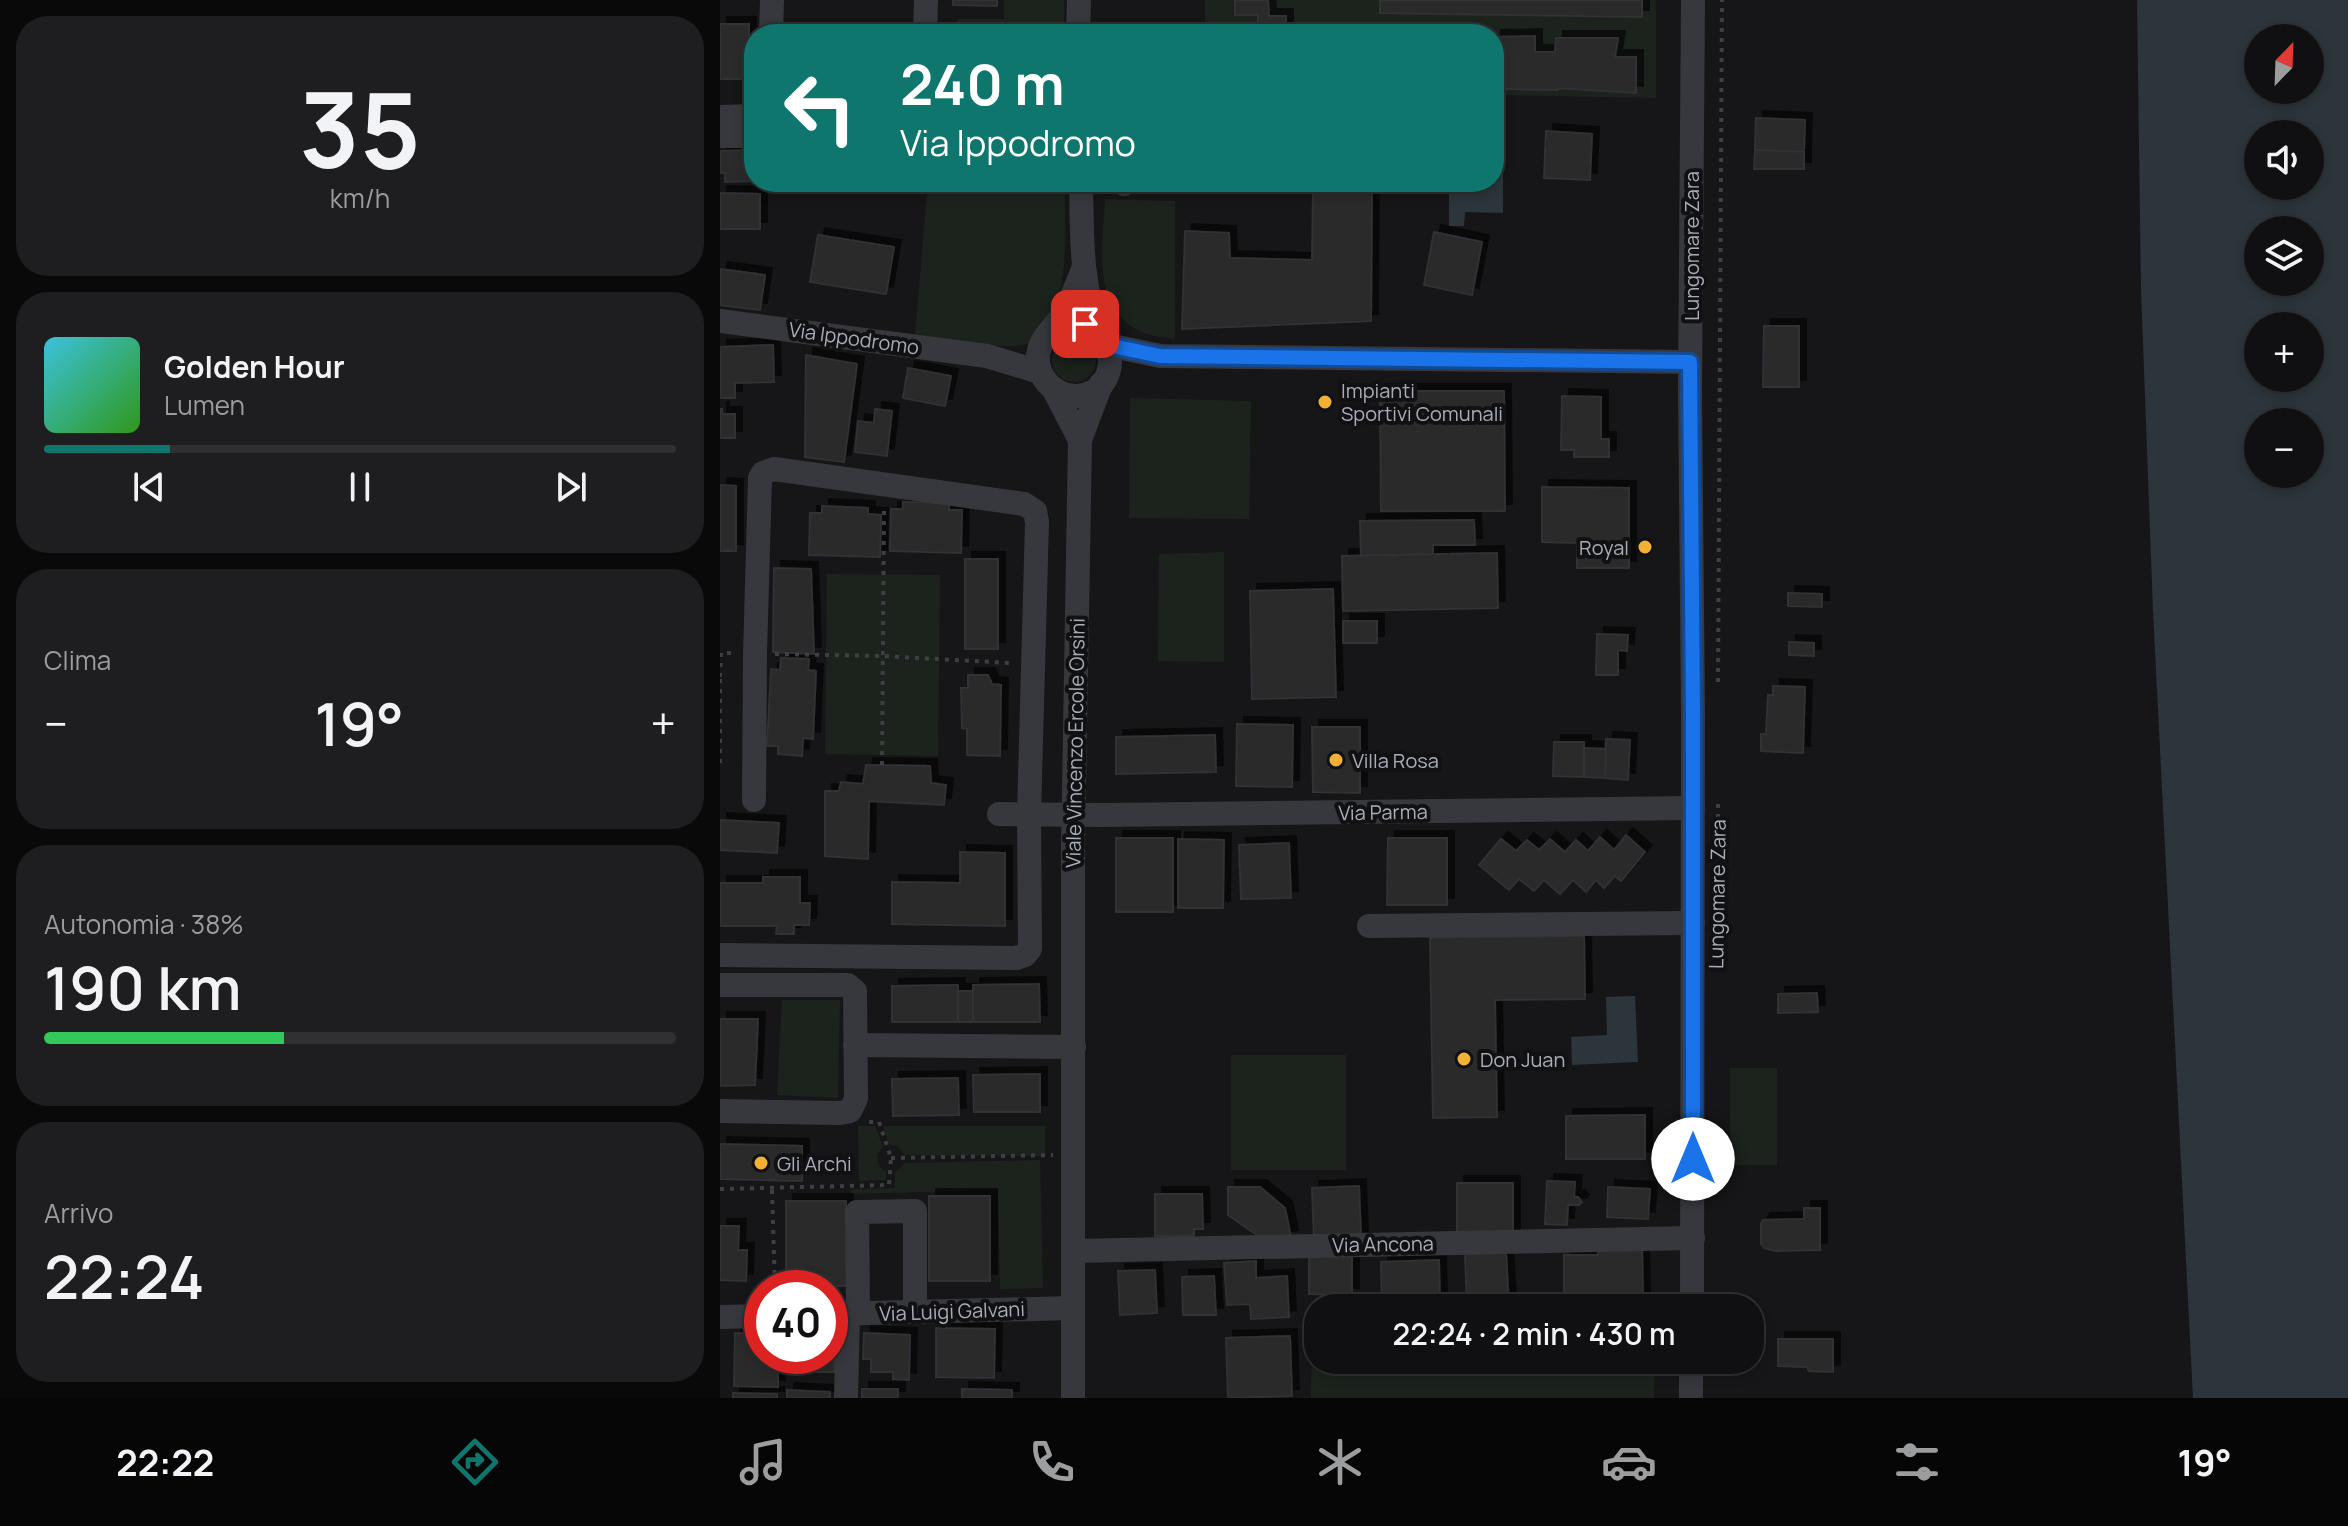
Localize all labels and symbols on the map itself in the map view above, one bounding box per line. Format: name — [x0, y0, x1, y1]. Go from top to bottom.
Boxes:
north arrow — [2244, 24, 2324, 104]
street label: Lungomare Zara — [1678, 171, 1705, 321]
pin — [1051, 290, 1119, 358]
street label: Via Ippodromo — [787, 316, 921, 361]
place label: Impianti Sportivi Comunali — [1341, 377, 1503, 427]
marker: Impianti Sportivi Comunali — [1316, 393, 1334, 411]
place label: Royal — [1579, 534, 1629, 561]
marker: Royal — [1636, 538, 1654, 556]
street label: Viale Vincenzo Ercole Orsini — [1059, 618, 1091, 868]
place label: Villa Rosa — [1352, 747, 1439, 774]
marker: Villa Rosa — [1327, 751, 1345, 769]
street label: Via Parma — [1338, 798, 1428, 826]
street label: Lungomare Zara — [1702, 819, 1732, 969]
place label: Don Juan — [1480, 1046, 1565, 1073]
marker: Don Juan — [1455, 1050, 1473, 1068]
position arrow — [1651, 1117, 1735, 1201]
place label: Gli Archi — [777, 1150, 852, 1177]
marker: Gli Archi — [752, 1154, 770, 1172]
street label: Via Ancona — [1332, 1230, 1434, 1258]
speed limit sign: 40 — [744, 1270, 848, 1374]
street label: Via Luigi Galvani — [879, 1295, 1025, 1327]

